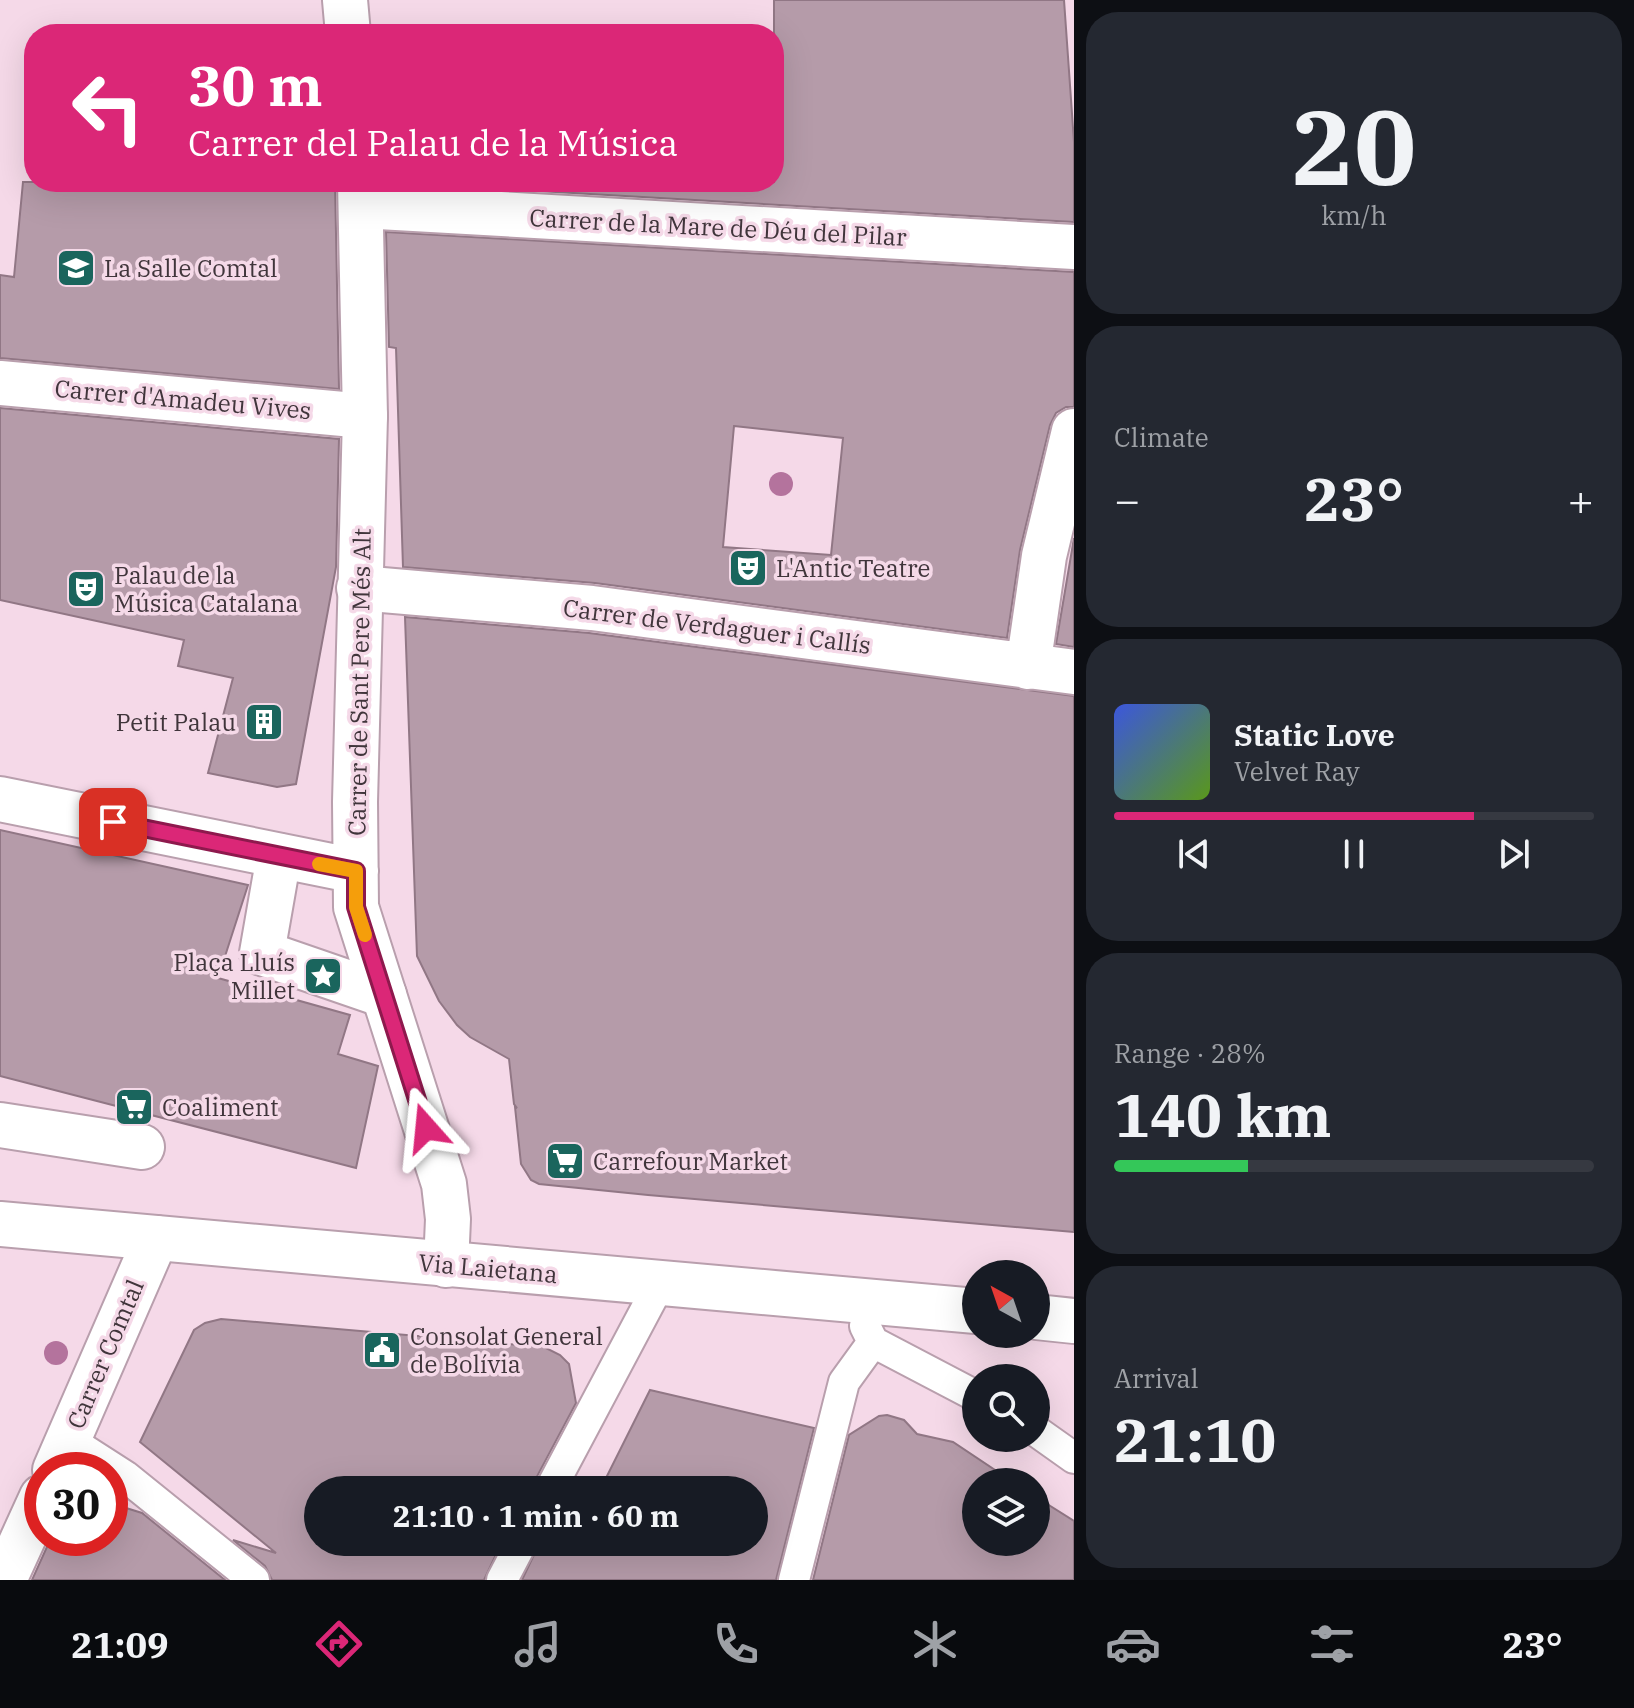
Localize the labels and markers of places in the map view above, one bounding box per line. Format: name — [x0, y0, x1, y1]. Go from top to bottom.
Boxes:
school or university icon: La Salle Comtal — [55, 247, 97, 289]
place label: La Salle Comtal — [104, 252, 278, 284]
theatre icon: L'Antic Teatre — [727, 547, 769, 589]
place label: L'Antic Teatre — [776, 552, 931, 584]
place label: Palau de la Música Catalana — [114, 559, 299, 619]
theatre icon: Palau de la Música Catalana — [65, 568, 107, 610]
building icon: Petit Palau — [243, 701, 285, 743]
place label: Petit Palau — [116, 706, 236, 738]
pin — [79, 788, 147, 856]
place label: Plaça Lluís Millet — [173, 946, 295, 1006]
place icon: Plaça Lluís Millet — [302, 955, 344, 997]
supermarket icon: Coaliment — [113, 1086, 155, 1128]
place label: Coaliment — [162, 1091, 279, 1123]
supermarket icon: Carrefour Market — [544, 1140, 586, 1182]
place label: Carrefour Market — [593, 1145, 788, 1177]
place label: Consolat General de Bolívia — [410, 1320, 603, 1380]
public building icon: Consolat General de Bolívia — [361, 1329, 403, 1371]

